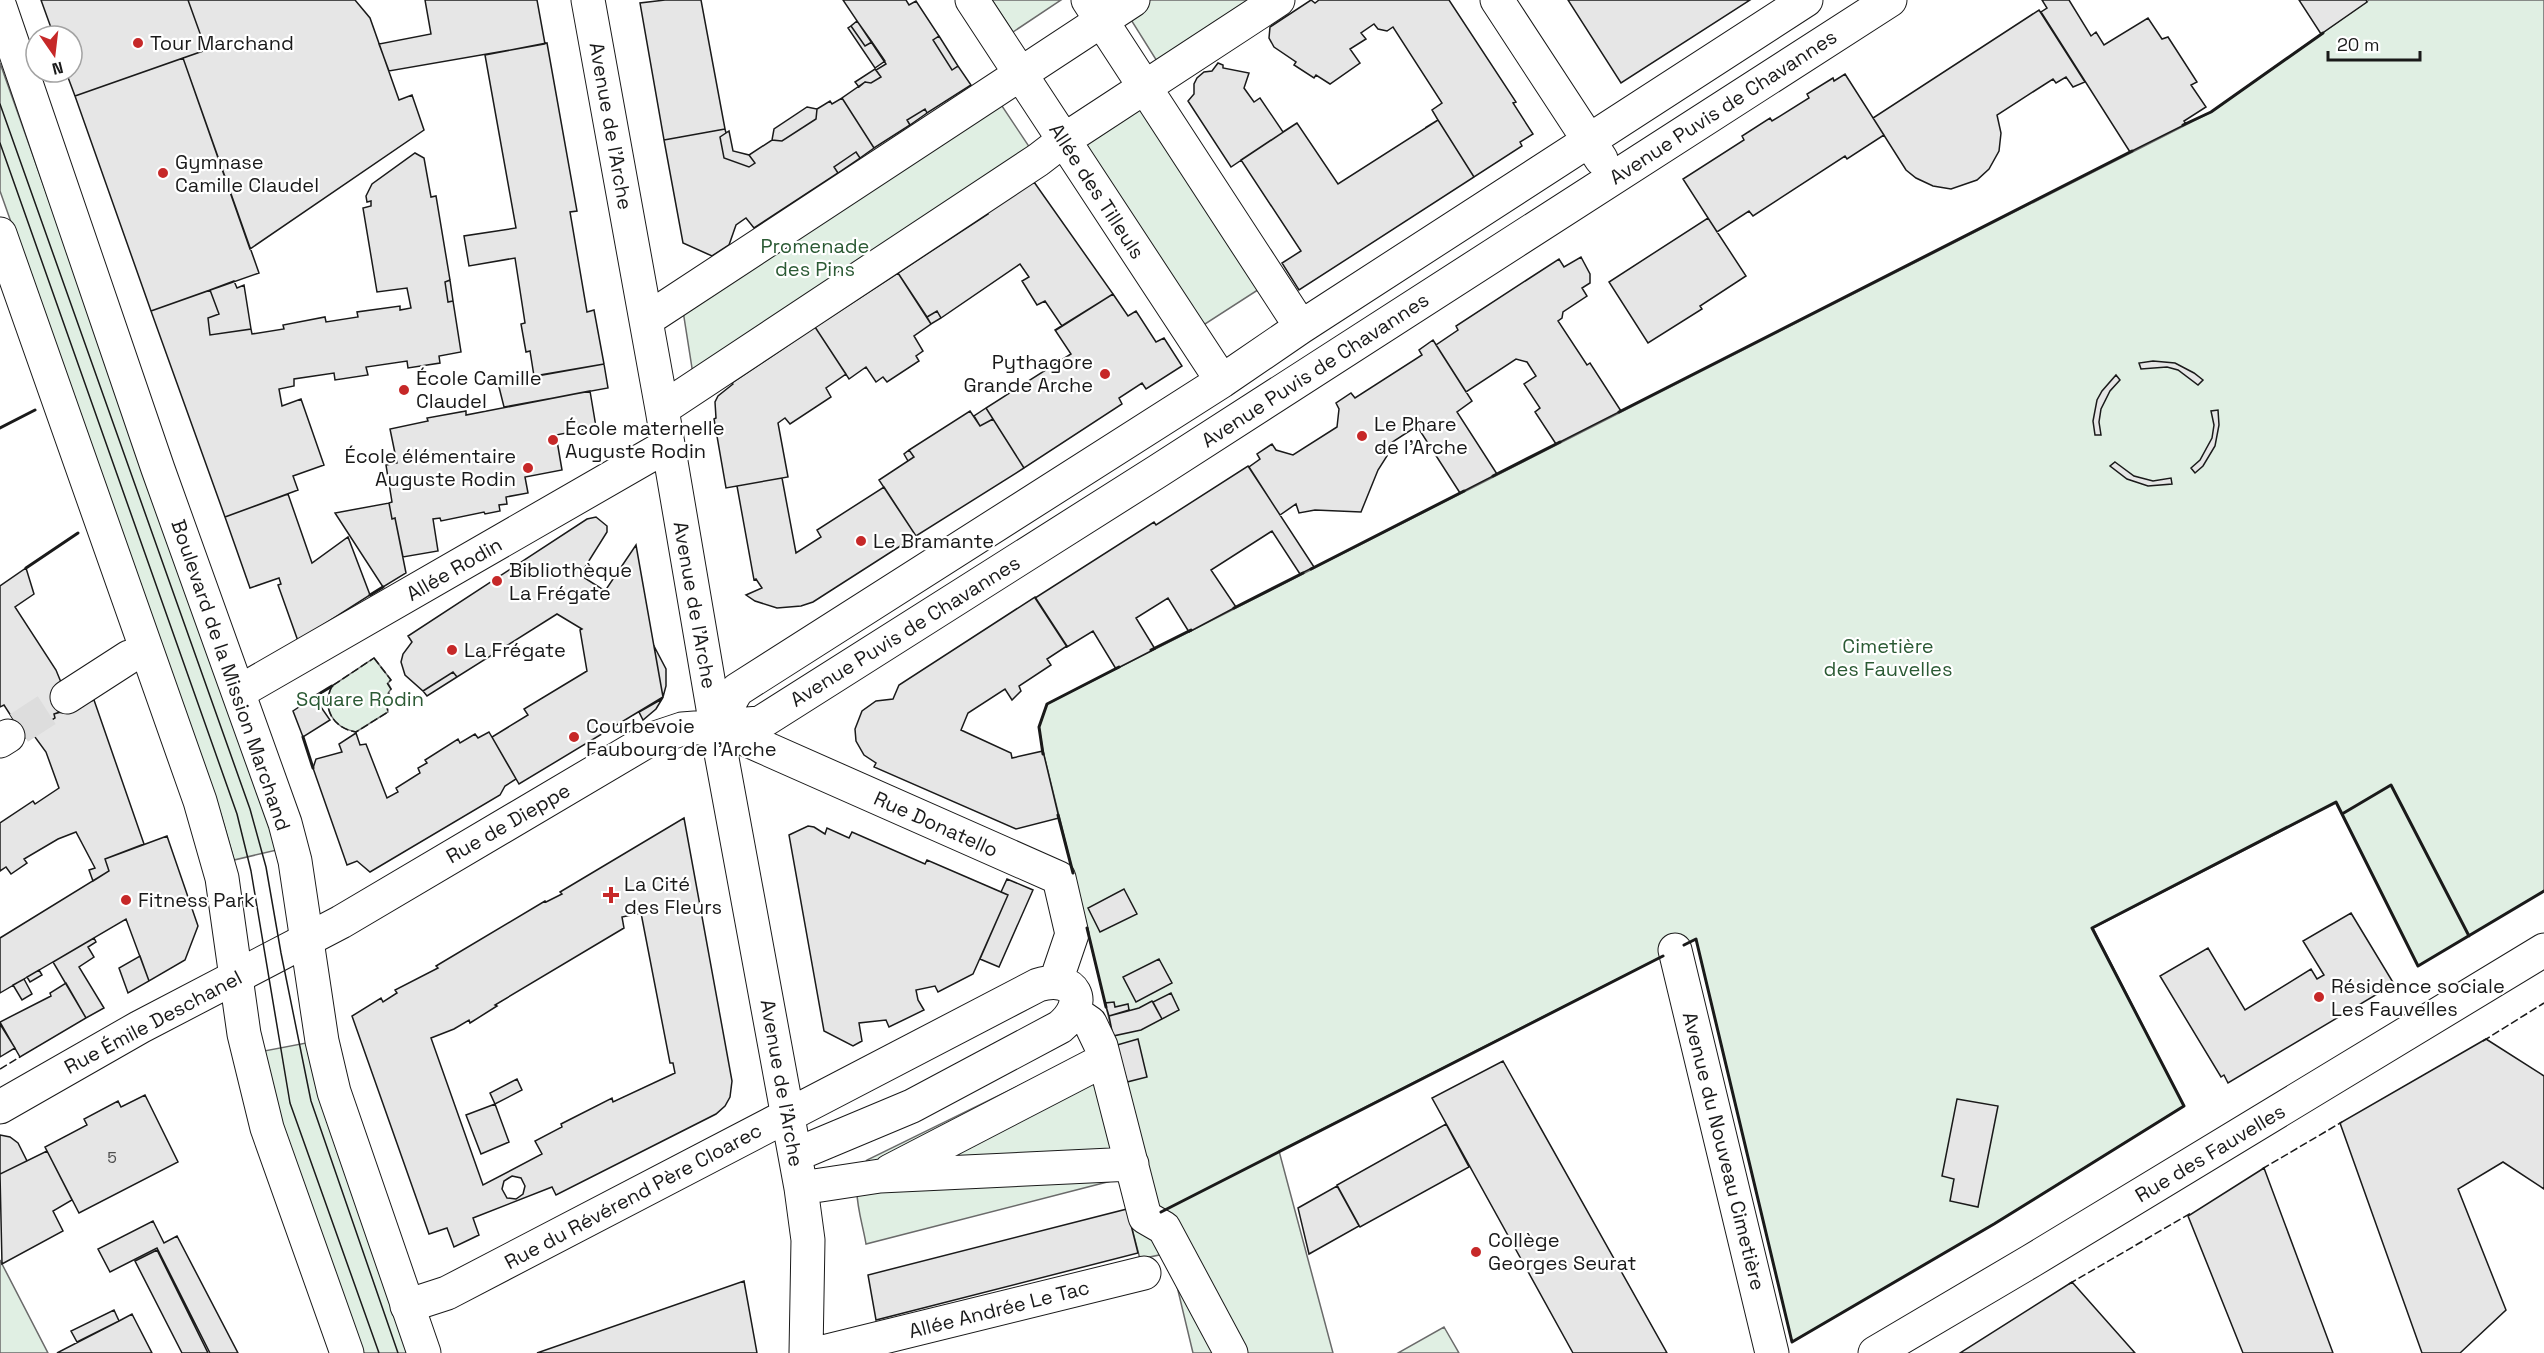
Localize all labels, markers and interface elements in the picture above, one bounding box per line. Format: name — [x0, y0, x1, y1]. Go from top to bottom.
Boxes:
north arrow — [24, 24, 84, 84]
street label: Avenue Puvis de Chavannes — [1604, 24, 1842, 190]
scale bar — [2328, 24, 2420, 62]
place label: Tour Marchand — [150, 30, 294, 56]
text: 20 m — [2337, 33, 2380, 56]
marker: Tour Marchand — [131, 36, 145, 50]
street label: Avenue de l'Arche — [583, 40, 639, 212]
text: N — [50, 57, 65, 80]
street label: Allée des Tilleuls — [1043, 118, 1151, 264]
place label: Gymnase Camille Claudel — [175, 149, 319, 198]
marker: Gymnase Camille Claudel — [156, 166, 170, 180]
park label: Promenade des Pins — [761, 233, 869, 282]
street label: Avenue Puvis de Chavannes — [1196, 287, 1434, 453]
place label: Pythagore Grande Arche — [963, 349, 1093, 398]
place label: École Camille Claudel — [416, 365, 542, 414]
marker: Pythagore Grande Arche — [1098, 367, 1112, 381]
marker: École Camille Claudel — [397, 383, 411, 397]
place label: Le Phare de l'Arche — [1374, 411, 1468, 460]
place label: École maternelle Auguste Rodin — [565, 415, 725, 464]
marker: Le Phare de l'Arche — [1355, 429, 1369, 443]
marker: École maternelle Auguste Rodin — [546, 433, 560, 447]
place label: École élémentaire Auguste Rodin — [344, 443, 516, 492]
marker: École élémentaire Auguste Rodin — [521, 461, 535, 475]
street label: Boulevard de la Mission Marchand — [165, 516, 297, 834]
street label: Avenue de l'Arche — [667, 519, 723, 691]
place label: Le Bramante — [873, 528, 994, 554]
street label: Allée Rodin — [401, 531, 507, 607]
marker: Le Bramante — [854, 534, 868, 548]
street label: Avenue Puvis de Chavannes — [785, 549, 1025, 713]
place label: Bibliothèque La Frégate — [509, 557, 632, 606]
marker: Bibliothèque La Frégate — [490, 574, 504, 588]
park label: Cimetière des Fauvelles — [1824, 633, 1952, 682]
place label: La Frégate — [464, 637, 566, 663]
marker: La Frégate — [445, 643, 459, 657]
park label: Square Rodin — [296, 686, 424, 712]
place label: Courbevoie Faubourg de l'Arche — [586, 713, 777, 762]
marker: Courbevoie Faubourg de l'Arche — [567, 730, 581, 744]
street label: Rue de Dieppe — [441, 777, 575, 869]
street label: Rue Donatello — [870, 785, 1002, 863]
place label: La Cité des Fleurs — [624, 871, 722, 920]
marker: La Cité des Fleurs — [602, 886, 620, 904]
place label: Fitness Park — [138, 887, 255, 913]
marker: Fitness Park — [119, 893, 133, 907]
street label: Rue Émile Deschanel — [60, 964, 246, 1080]
place label: Résidence sociale Les Fauvelles — [2331, 973, 2505, 1022]
marker: Résidence sociale Les Fauvelles — [2312, 990, 2326, 1004]
street label: Avenue de l'Arche — [754, 997, 810, 1169]
street label: Avenue du Nouveau Cimetière — [1677, 1009, 1771, 1293]
street label: Rue des Fauvelles — [2130, 1098, 2290, 1208]
street label: Rue du Révérend Père Cloarec — [500, 1117, 766, 1275]
house number: 5 — [107, 1147, 117, 1168]
place label: Collège Georges Seurat — [1488, 1227, 1637, 1276]
marker: Collège Georges Seurat — [1469, 1245, 1483, 1259]
street label: Allée Andrée Le Tac — [906, 1274, 1092, 1344]

